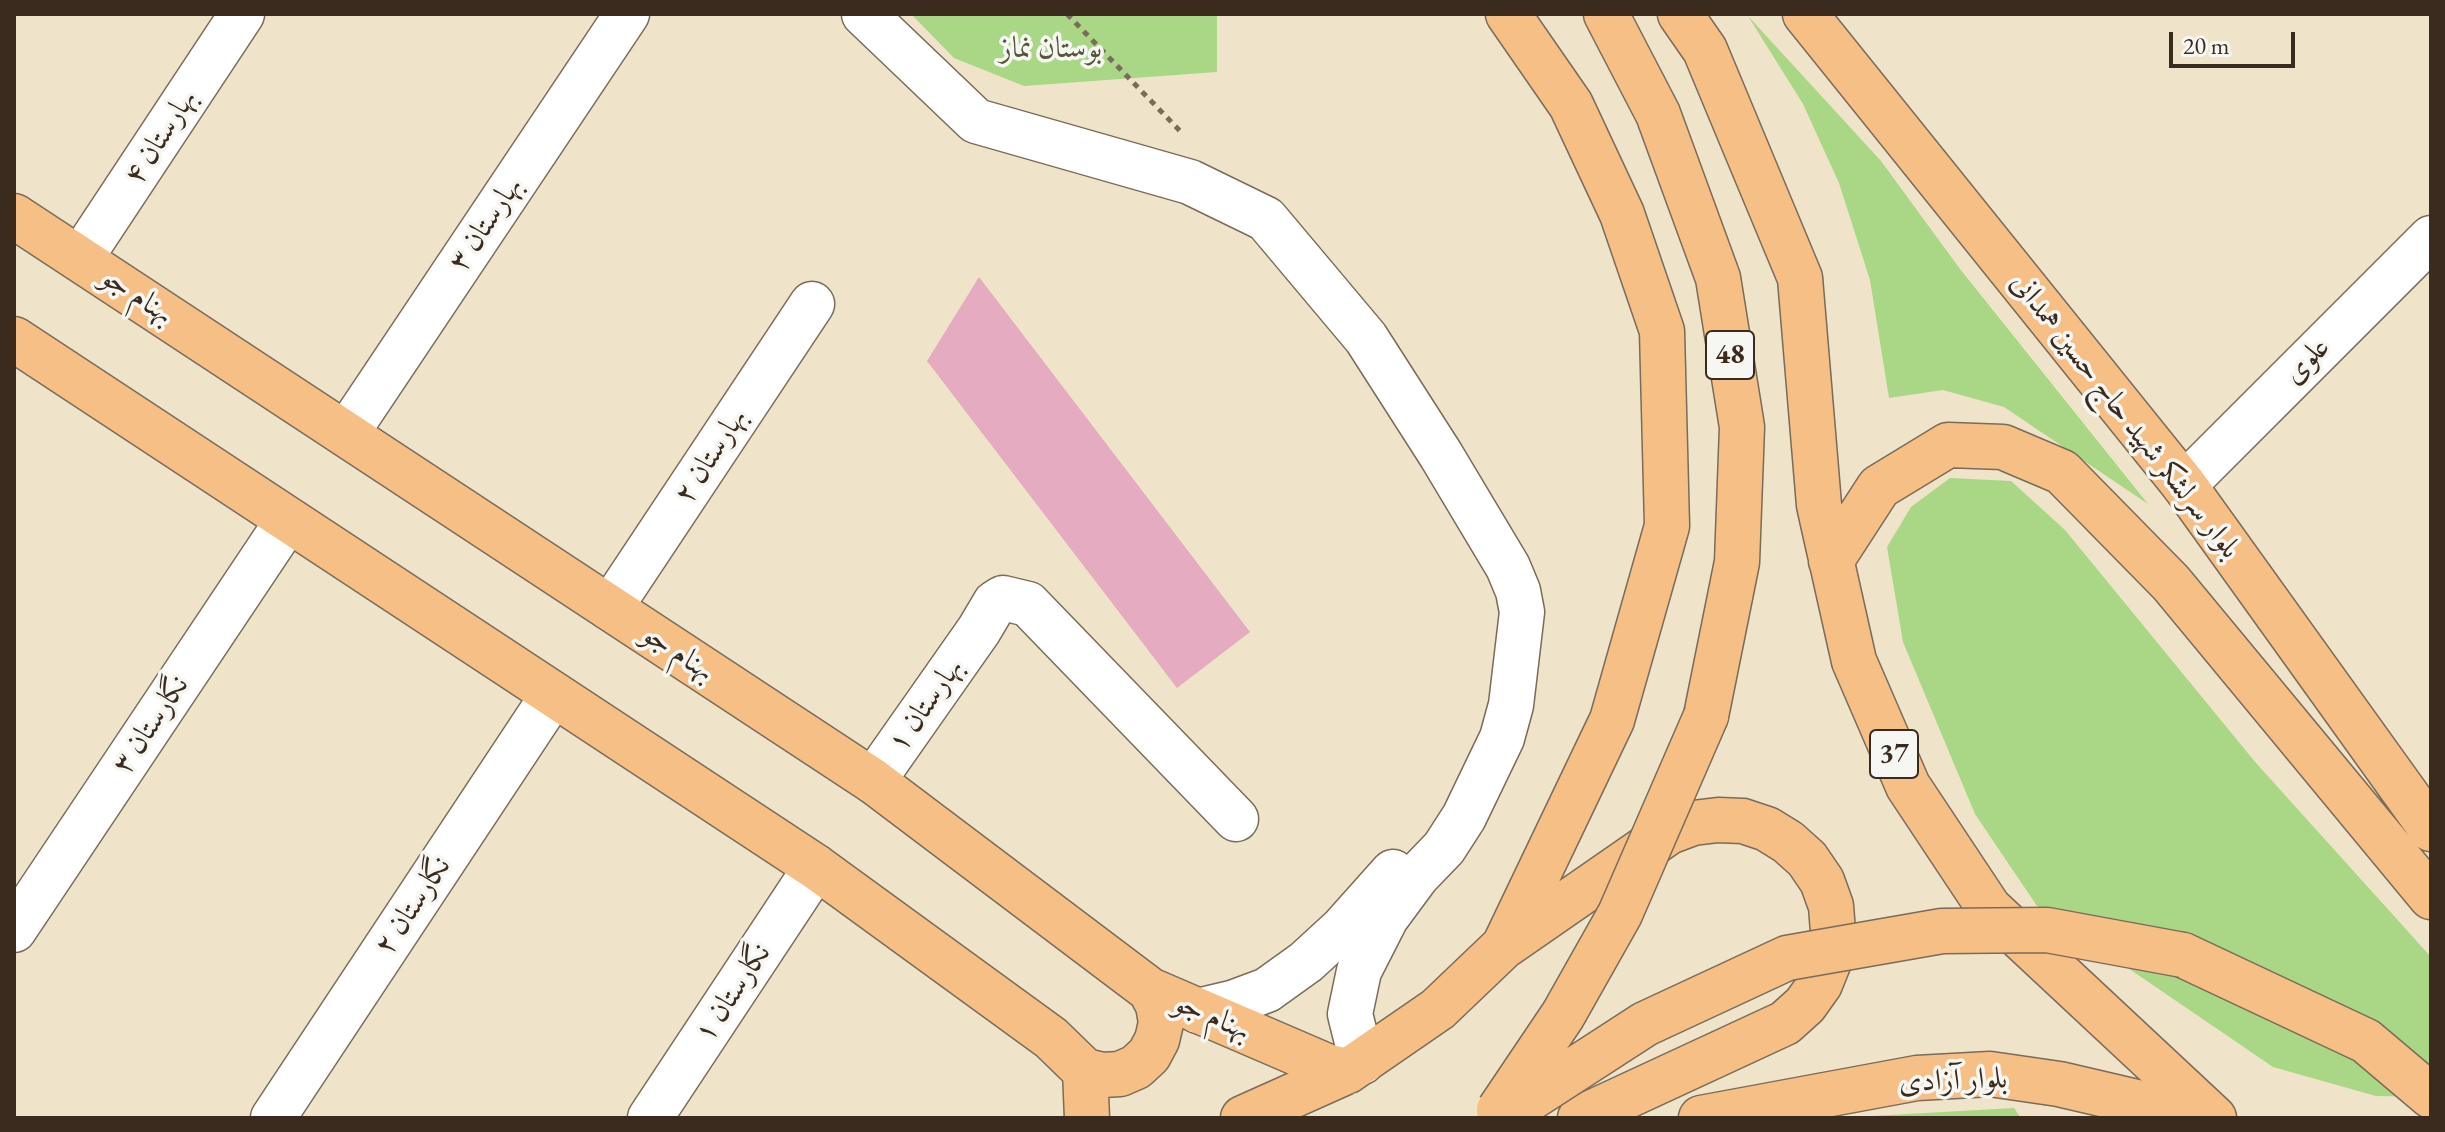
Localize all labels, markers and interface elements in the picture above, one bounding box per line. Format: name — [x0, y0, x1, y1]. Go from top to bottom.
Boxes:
scale bar — [2173, 16, 2299, 66]
text: 20 m — [2183, 30, 2230, 61]
park label: بوستان نماز — [1000, 31, 1102, 67]
street label: بهارستان ۴ — [117, 82, 205, 192]
street label: بهارستان ۳ — [441, 170, 531, 278]
street label: بهنام جو — [94, 259, 180, 333]
street label: بلوار سرلشکر شهید حاج حسین همدانی — [2002, 266, 2248, 566]
street label: علوی — [2276, 330, 2338, 392]
road number: 48 — [1706, 331, 1754, 379]
street label: بهارستان ۲ — [667, 401, 755, 511]
street label: بهنام جو — [635, 616, 721, 690]
street label: بهارستان ۱ — [881, 651, 971, 759]
street label: نگارستان ۳ — [105, 669, 197, 781]
road number: 37 — [1870, 730, 1918, 778]
street label: نگارستان ۲ — [367, 850, 459, 962]
street label: نگارستان ۱ — [687, 937, 779, 1049]
street label: بهنام جو — [1168, 985, 1256, 1049]
street label: بلوار آزادی — [1898, 1061, 2008, 1101]

